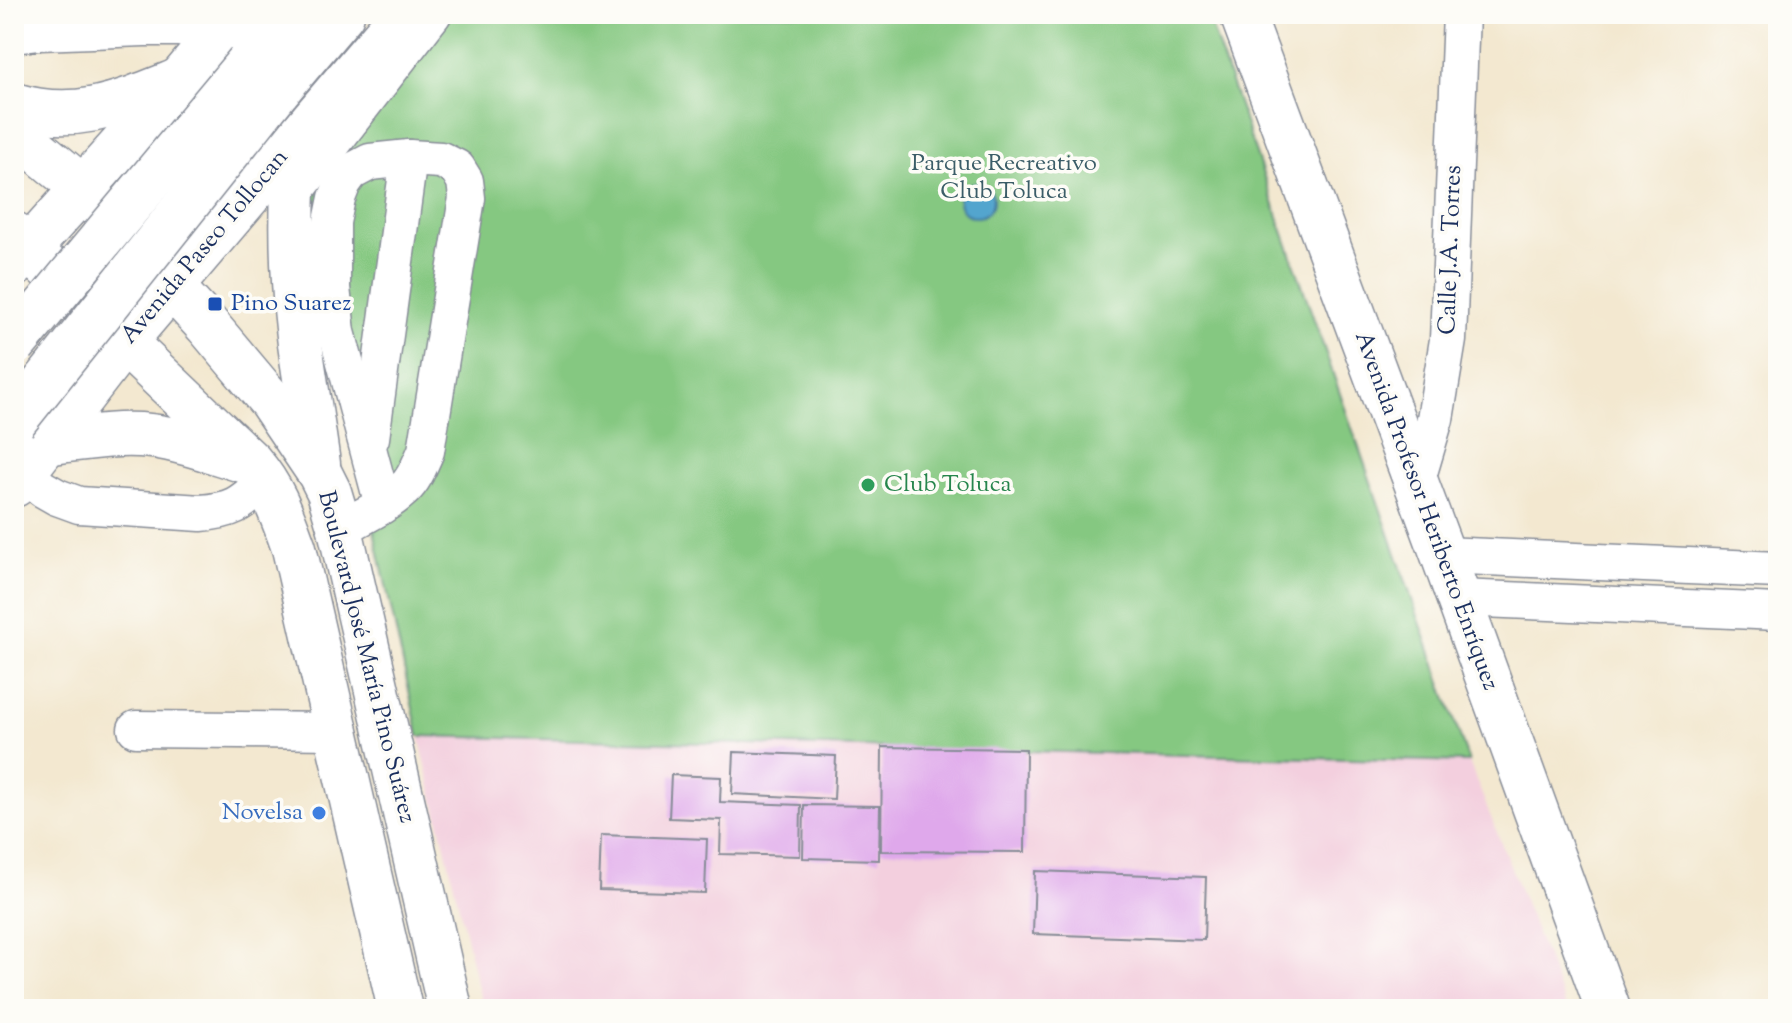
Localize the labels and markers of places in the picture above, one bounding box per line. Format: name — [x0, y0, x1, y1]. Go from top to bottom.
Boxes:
place label: Pino Suarez — [231, 287, 351, 321]
marker: Pino Suarez — [206, 295, 224, 313]
place label: Club Toluca — [884, 468, 1012, 502]
marker: Club Toluca — [859, 476, 877, 494]
place label: Novelsa — [222, 796, 303, 830]
marker: Novelsa — [310, 804, 328, 822]

